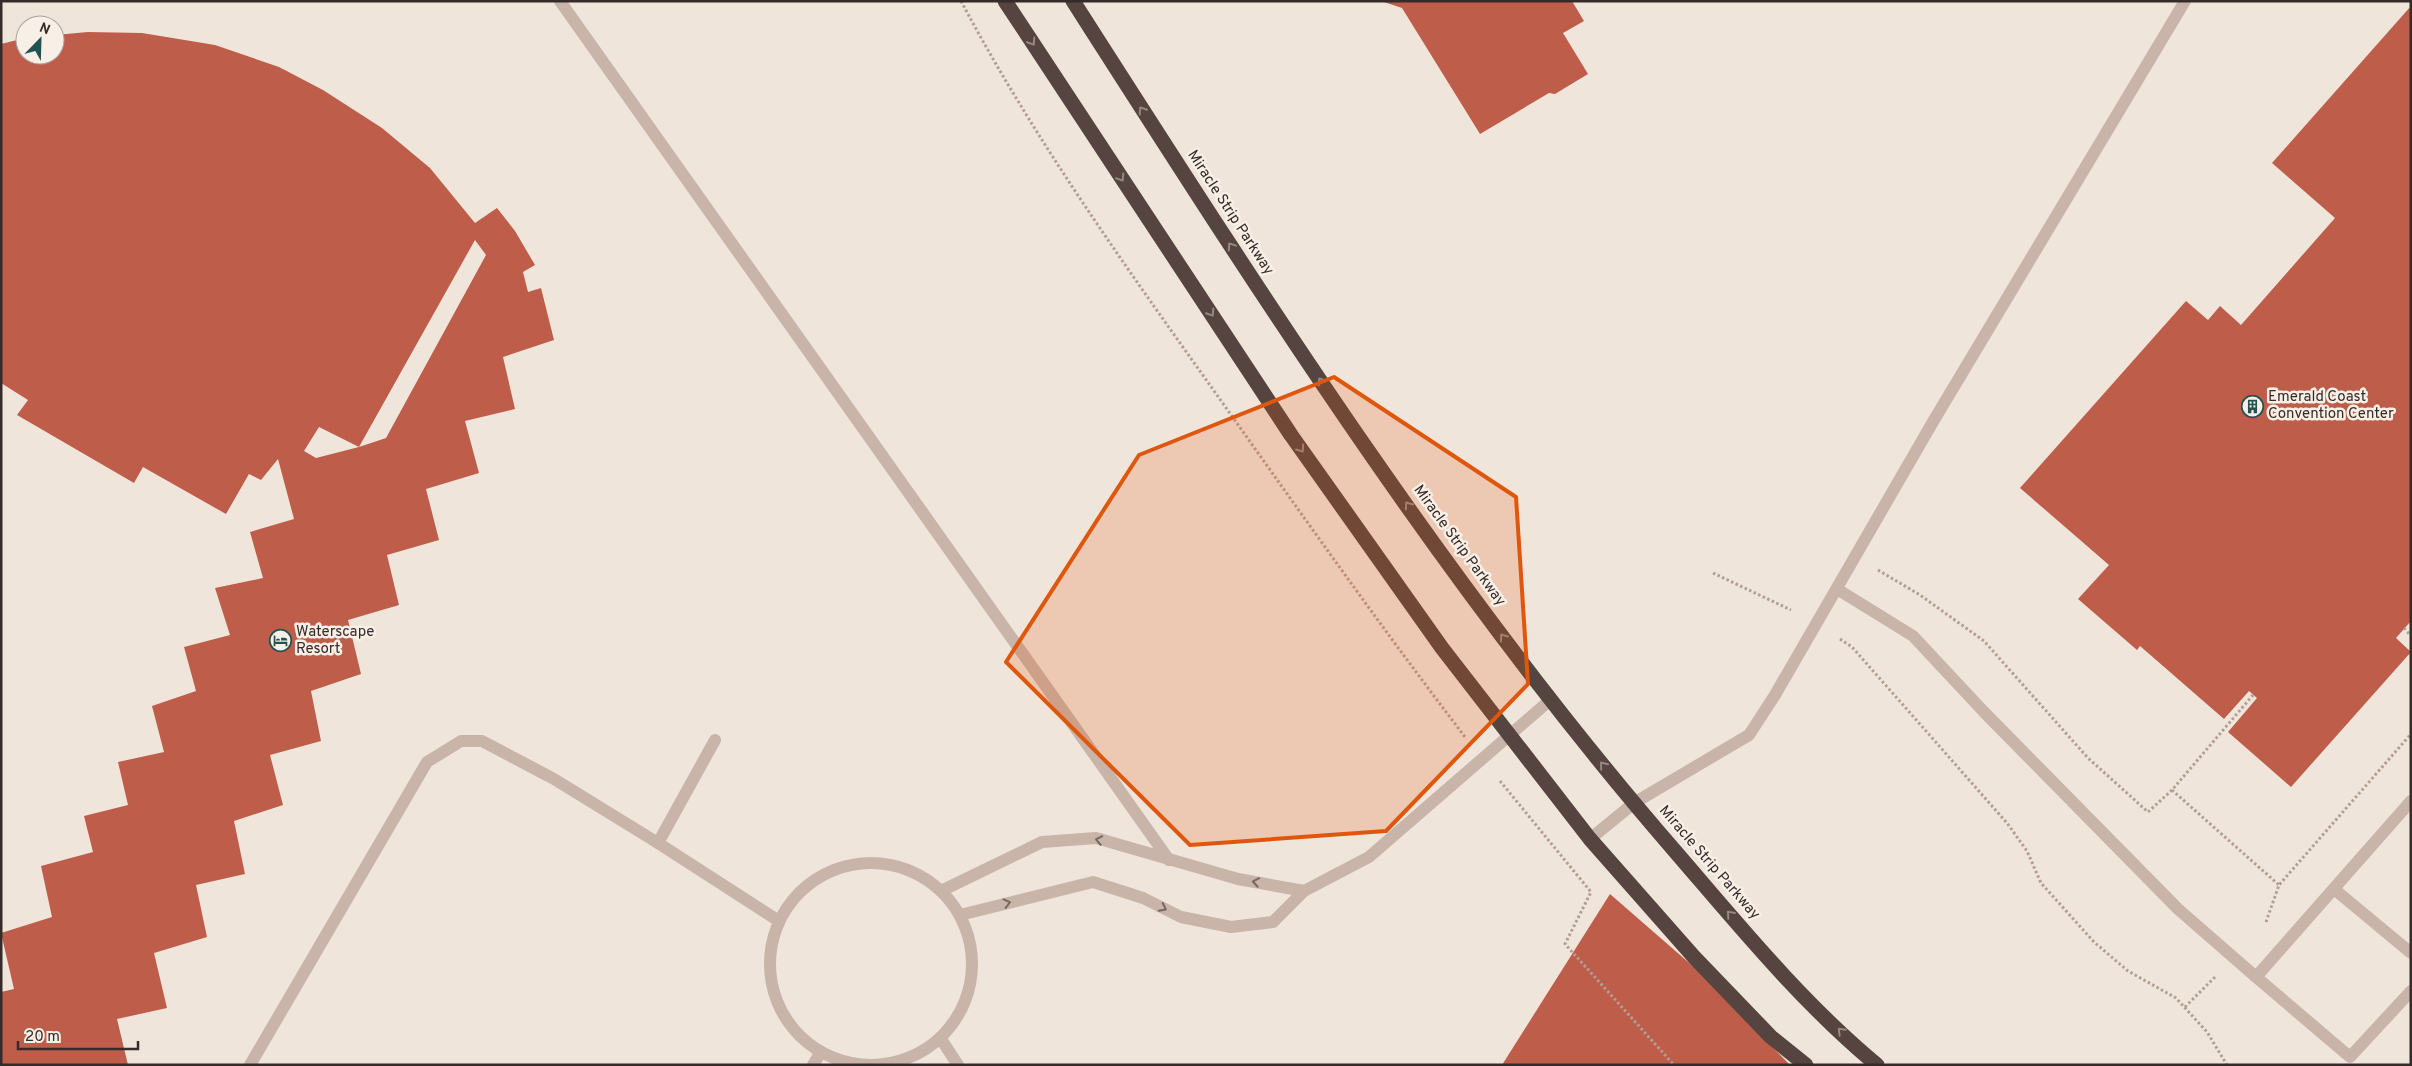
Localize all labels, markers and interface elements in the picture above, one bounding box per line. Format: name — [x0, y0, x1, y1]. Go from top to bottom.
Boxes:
north arrow — [15, 15, 65, 65]
text: N — [37, 20, 52, 39]
one-way arrow — [1026, 36, 1035, 46]
one-way arrow — [1139, 106, 1149, 115]
street label: Miracle Strip Parkway — [1183, 147, 1278, 279]
one-way arrow — [1115, 172, 1124, 181]
one-way arrow — [1228, 242, 1237, 252]
one-way arrow — [1205, 308, 1214, 317]
one-way arrow — [1318, 378, 1327, 387]
place label: Emerald Coast Convention Center — [2268, 388, 2394, 424]
building icon: Emerald Coast Convention Center — [2240, 394, 2264, 418]
one-way arrow — [1295, 443, 1304, 453]
street label: Miracle Strip Parkway — [1409, 482, 1509, 610]
one-way arrow — [1404, 502, 1414, 511]
place label: Waterscape Resort — [296, 623, 374, 659]
hotel icon: Waterscape Resort — [268, 629, 292, 653]
one-way arrow — [1500, 634, 1508, 643]
one-way arrow — [1599, 762, 1608, 771]
street label: Miracle Strip Parkway — [1654, 802, 1764, 924]
one-way arrow — [1095, 836, 1104, 846]
one-way arrow — [1252, 878, 1261, 888]
one-way arrow — [1003, 898, 1012, 909]
one-way arrow — [1157, 902, 1166, 912]
one-way arrow — [1726, 910, 1735, 919]
scale bar — [18, 1018, 138, 1050]
text: 20 m — [25, 1028, 60, 1047]
one-way arrow — [1838, 1028, 1847, 1037]

